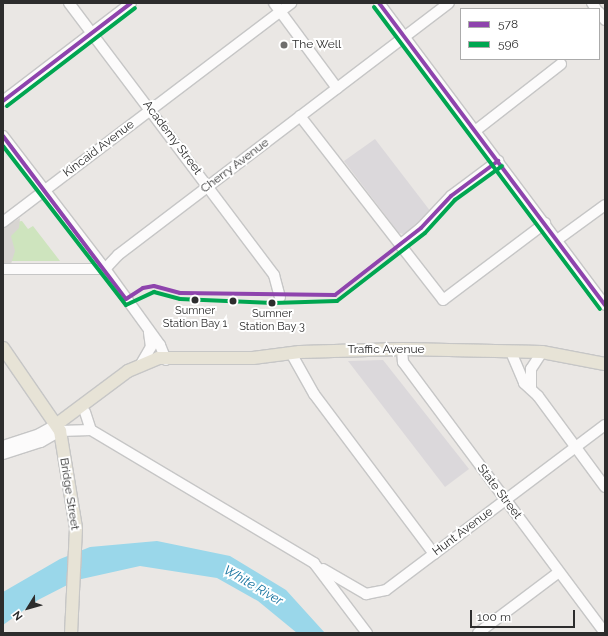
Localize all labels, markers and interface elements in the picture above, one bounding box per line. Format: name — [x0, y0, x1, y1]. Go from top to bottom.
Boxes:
legend — [460, 8, 600, 60]
text: 578 — [498, 17, 518, 31]
text: 596 — [498, 37, 519, 51]
place label: The Well — [292, 38, 342, 52]
marker: The Well — [279, 40, 289, 50]
street label: Academy Street — [139, 98, 205, 178]
street label: Kincaid Avenue — [60, 117, 138, 181]
street label: Cherry Avenue — [198, 135, 272, 197]
marker: Sumner Station Bay 1 — [190, 295, 200, 305]
unlabelled marker — [228, 296, 238, 306]
marker: Sumner Station Bay 3 — [267, 298, 277, 308]
place label: Sumner Station Bay 1 — [163, 305, 227, 331]
place label: Sumner Station Bay 3 — [239, 308, 305, 334]
street label: Traffic Avenue — [347, 343, 425, 357]
street label: Bridge Street — [56, 457, 82, 531]
street label: State Street — [474, 462, 524, 522]
street label: Hunt Avenue — [430, 505, 496, 559]
water label: White River — [221, 563, 285, 609]
north arrow — [8, 588, 48, 628]
scale bar — [472, 602, 577, 628]
text: N — [10, 608, 26, 623]
text: 100 m — [477, 610, 511, 624]

